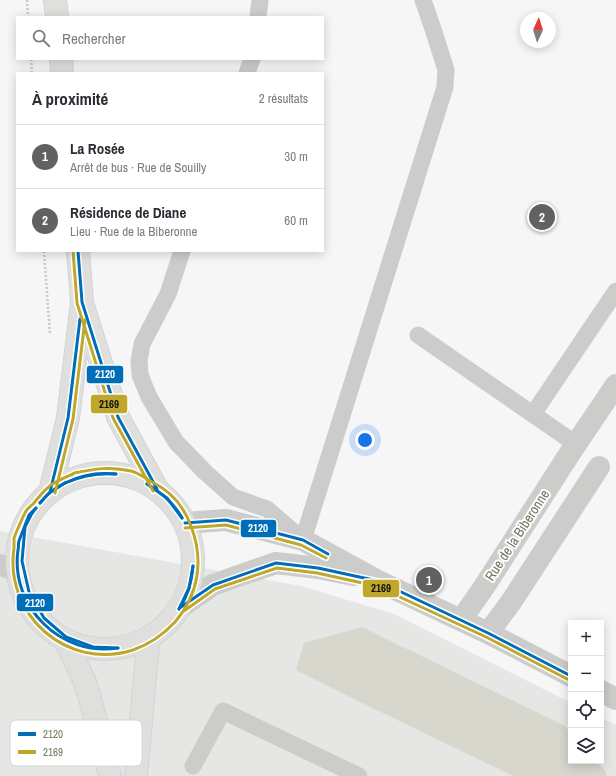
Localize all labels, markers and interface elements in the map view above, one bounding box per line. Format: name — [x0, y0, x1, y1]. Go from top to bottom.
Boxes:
north arrow — [520, 12, 556, 48]
search box — [16, 16, 324, 60]
icon: search — [30, 27, 52, 49]
text: Rechercher — [62, 28, 126, 49]
text: À proximité — [32, 87, 108, 110]
text: 2 résultats — [259, 90, 308, 107]
text: La Rosée — [70, 138, 125, 159]
text: 1 — [42, 148, 48, 165]
text: 30 m — [284, 148, 308, 165]
text: Arrêt de bus · Rue de Souilly — [70, 159, 206, 176]
text: Résidence de Diane — [70, 202, 186, 223]
pin: 2 — [529, 202, 555, 232]
text: 2 — [42, 212, 48, 229]
text: 60 m — [284, 212, 308, 229]
text: Lieu · Rue de la Biberonne — [70, 223, 197, 240]
line badge: 2120 — [86, 365, 124, 384]
text: 2120 — [95, 367, 115, 381]
line badge: 2169 — [90, 394, 128, 414]
text: 2169 — [99, 397, 119, 411]
your location — [355, 430, 375, 450]
street label: Rue de la Biberonne — [481, 486, 553, 584]
line badge: 2120 — [240, 519, 277, 538]
text: 2120 — [248, 521, 268, 535]
pin: 1 — [416, 565, 442, 595]
line badge: 2169 — [362, 579, 400, 598]
text: 2169 — [371, 581, 391, 595]
line badge: 2120 — [16, 593, 54, 612]
text: 2120 — [25, 596, 45, 610]
map controls — [568, 620, 604, 764]
button: + — [568, 620, 604, 656]
button: − — [568, 656, 604, 692]
button: locate — [568, 692, 604, 728]
legend — [10, 720, 142, 766]
text: 2120 — [43, 727, 63, 741]
button: layers — [568, 728, 604, 764]
text: 2169 — [43, 745, 63, 759]

